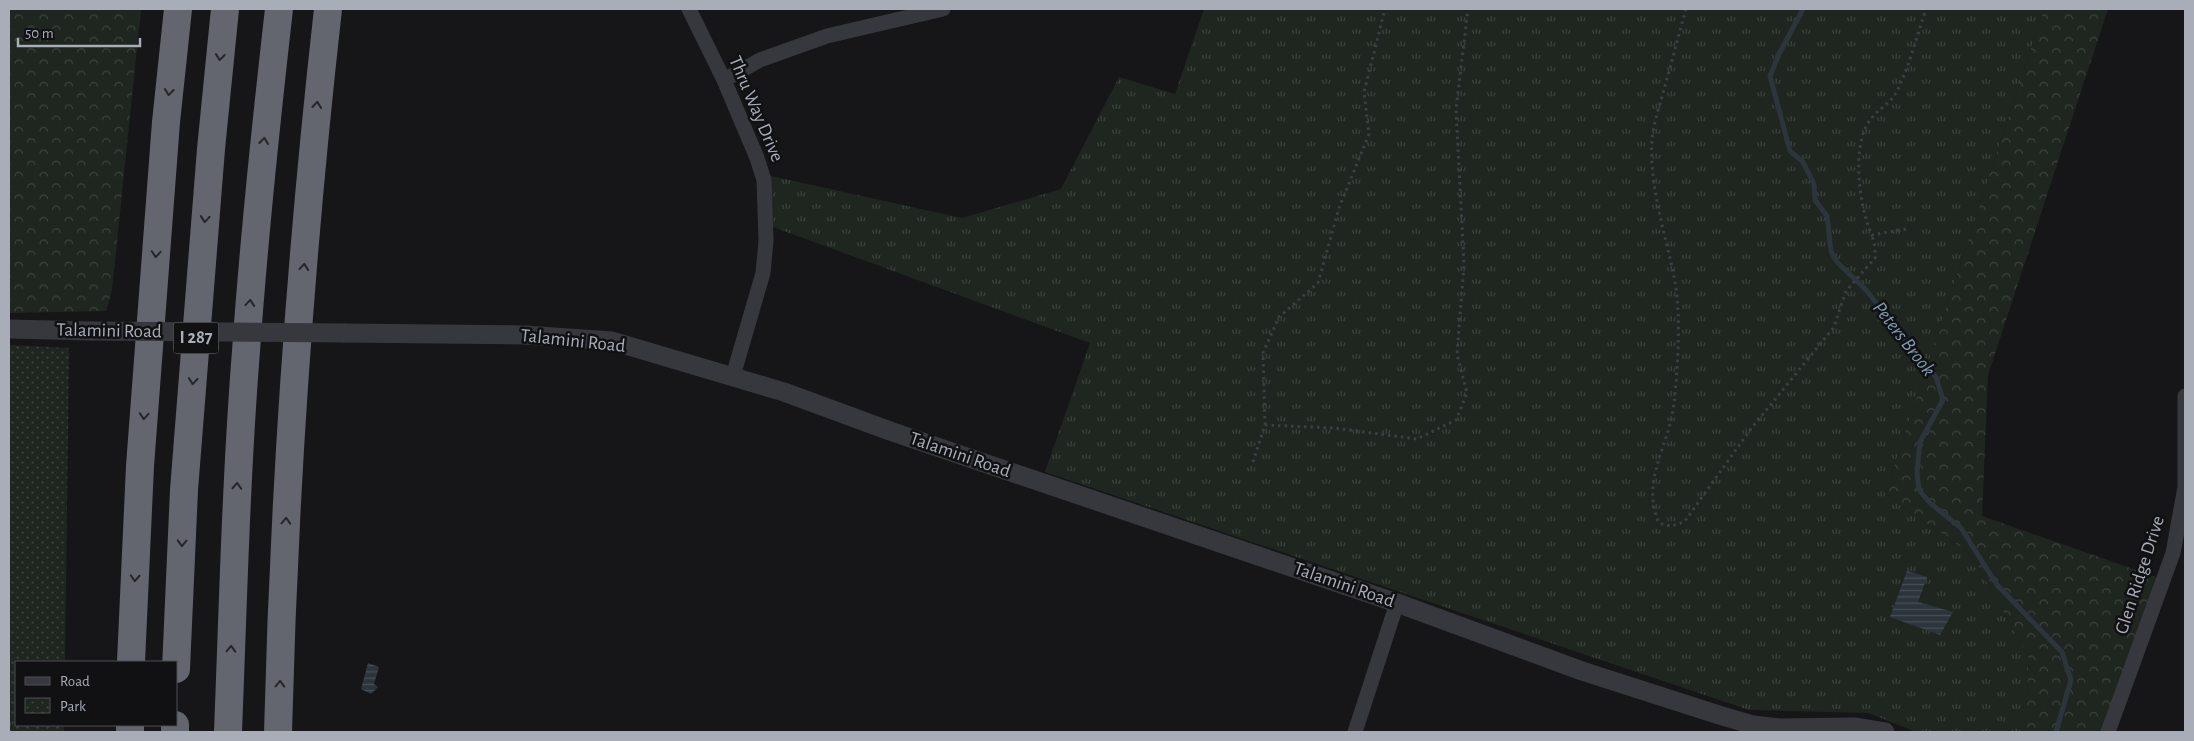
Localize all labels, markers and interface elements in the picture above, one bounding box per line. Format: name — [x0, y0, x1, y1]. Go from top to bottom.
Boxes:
scale bar — [18, 15, 140, 47]
text: 50 m — [25, 26, 54, 41]
street label: Thru Way Drive — [725, 53, 787, 165]
one-way arrow — [215, 54, 226, 62]
one-way arrow — [164, 88, 175, 96]
one-way arrow — [311, 101, 322, 109]
one-way arrow — [258, 137, 269, 145]
one-way arrow — [200, 215, 211, 223]
one-way arrow — [151, 250, 162, 258]
one-way arrow — [298, 263, 309, 271]
water label: Peters Brook — [1869, 298, 1939, 380]
one-way arrow — [244, 299, 255, 307]
street label: Talamini Road — [56, 321, 162, 341]
road number: I 287 — [174, 322, 218, 353]
street label: Talamini Road — [520, 326, 626, 356]
one-way arrow — [187, 377, 198, 385]
one-way arrow — [138, 412, 149, 420]
street label: Talamini Road — [907, 429, 1013, 481]
one-way arrow — [232, 482, 243, 490]
street label: Glen Ridge Drive — [2112, 513, 2168, 637]
one-way arrow — [281, 517, 292, 525]
one-way arrow — [176, 539, 187, 547]
street label: Talamini Road — [1291, 559, 1397, 611]
one-way arrow — [129, 575, 140, 583]
one-way arrow — [226, 644, 236, 652]
legend — [15, 661, 178, 726]
text: Road — [60, 674, 90, 689]
one-way arrow — [274, 679, 285, 687]
text: Park — [60, 699, 86, 714]

